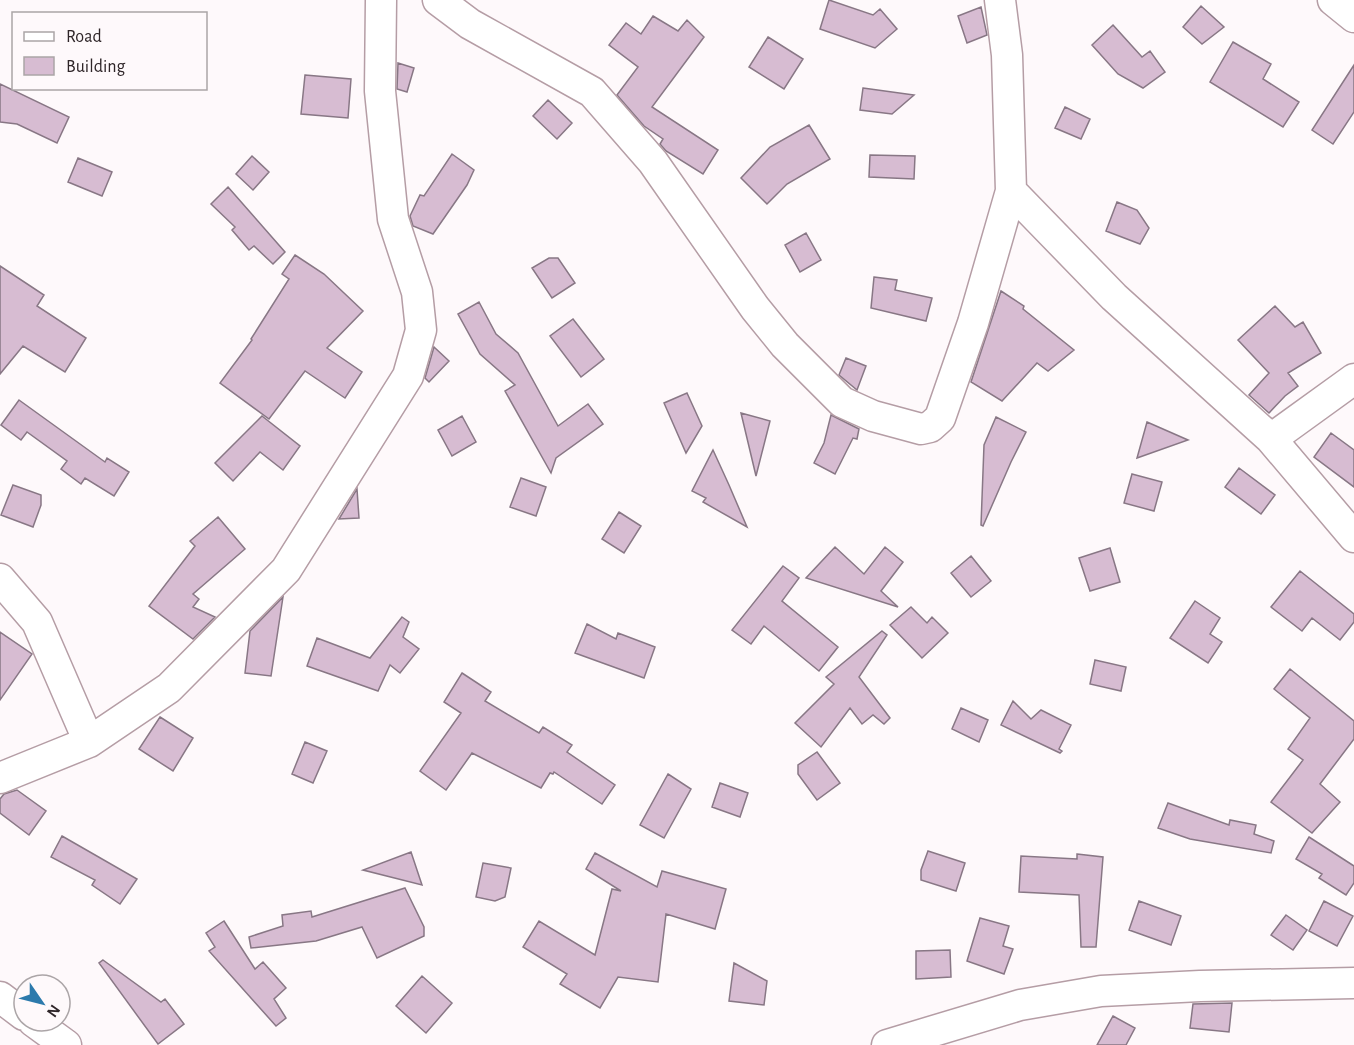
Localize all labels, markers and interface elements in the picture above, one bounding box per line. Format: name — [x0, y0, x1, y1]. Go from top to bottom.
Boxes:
legend — [12, 12, 207, 90]
text: Road — [66, 28, 102, 46]
text: Building — [66, 58, 126, 76]
north arrow — [12, 973, 72, 1033]
text: N — [44, 1002, 63, 1020]

